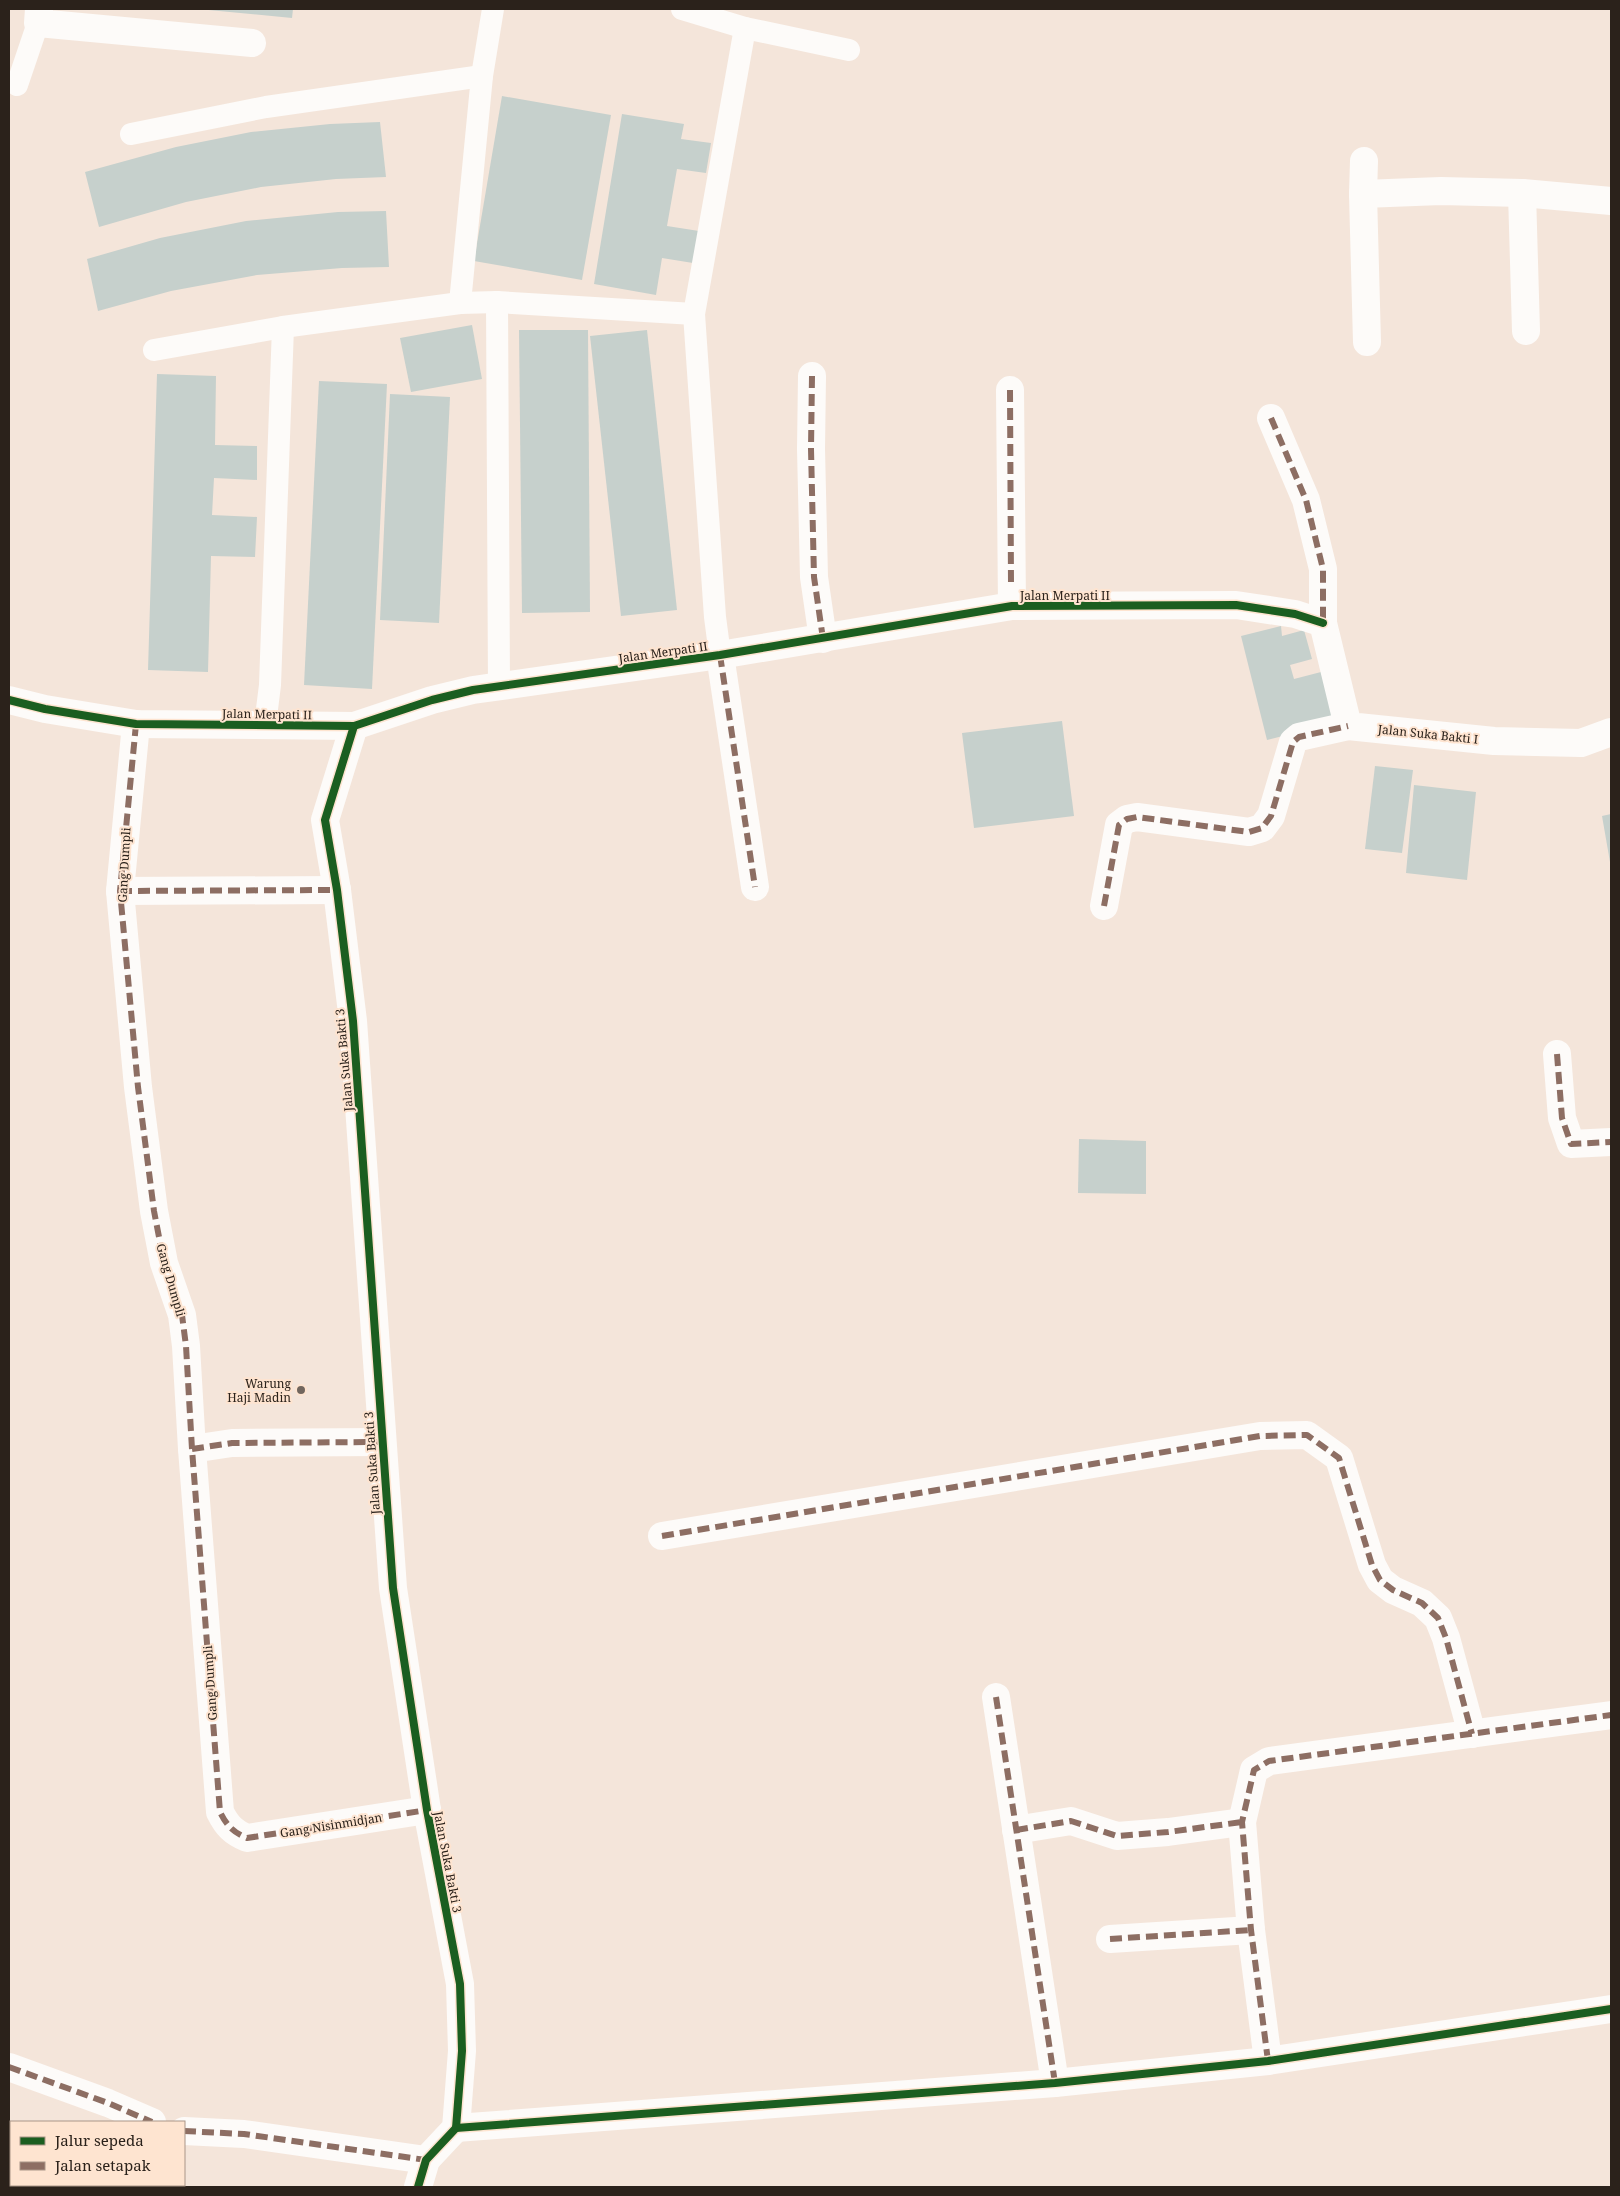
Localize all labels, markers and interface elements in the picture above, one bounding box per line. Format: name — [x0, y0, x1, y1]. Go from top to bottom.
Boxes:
street label: Jalan Merpati II — [1019, 587, 1110, 604]
street label: Jalan Merpati II — [616, 637, 709, 667]
street label: Jalan Merpati II — [221, 705, 312, 723]
street label: Jalan Suka Bakti I — [1376, 720, 1479, 748]
street label: Gang Dumpli — [114, 827, 134, 903]
street label: Jalan Suka Bakti 3 — [331, 1008, 357, 1113]
street label: Gang Dumpli — [152, 1241, 190, 1319]
place label: Warung Haji Madin — [227, 1375, 292, 1406]
marker: Warung Haji Madin — [295, 1384, 307, 1396]
street label: Jalan Suka Bakti 3 — [360, 1411, 384, 1516]
street label: Gang Dumpli — [199, 1645, 221, 1721]
street label: Gang Nisinmidjan — [279, 1808, 384, 1841]
street label: Jalan Suka Bakti 3 — [430, 1809, 466, 1914]
legend — [10, 2121, 185, 2186]
text: Jalur sepeda — [54, 2130, 144, 2150]
text: Jalan setapak — [54, 2155, 151, 2175]

